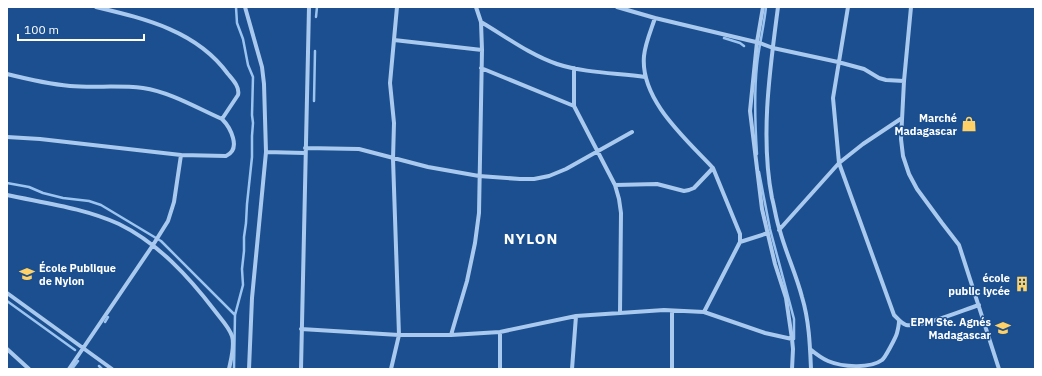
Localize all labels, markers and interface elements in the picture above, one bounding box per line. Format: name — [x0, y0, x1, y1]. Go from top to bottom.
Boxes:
scale bar — [18, 16, 144, 42]
text: 100 m — [24, 22, 59, 37]
place label: Marché Madagascar — [895, 111, 958, 138]
shop icon: Marché Madagascar — [960, 115, 978, 133]
district label: NYLON — [504, 229, 558, 248]
place label: École Publique de Nylon — [39, 260, 116, 288]
school or university icon: École Publique de Nylon — [18, 265, 36, 283]
place label: école public lycée — [948, 271, 1010, 298]
building icon: école public lycée — [1013, 275, 1031, 293]
place label: EPM Ste. Agnés Madagascar — [911, 315, 992, 342]
school or university icon: EPM Ste. Agnés Madagascar — [994, 319, 1012, 337]

